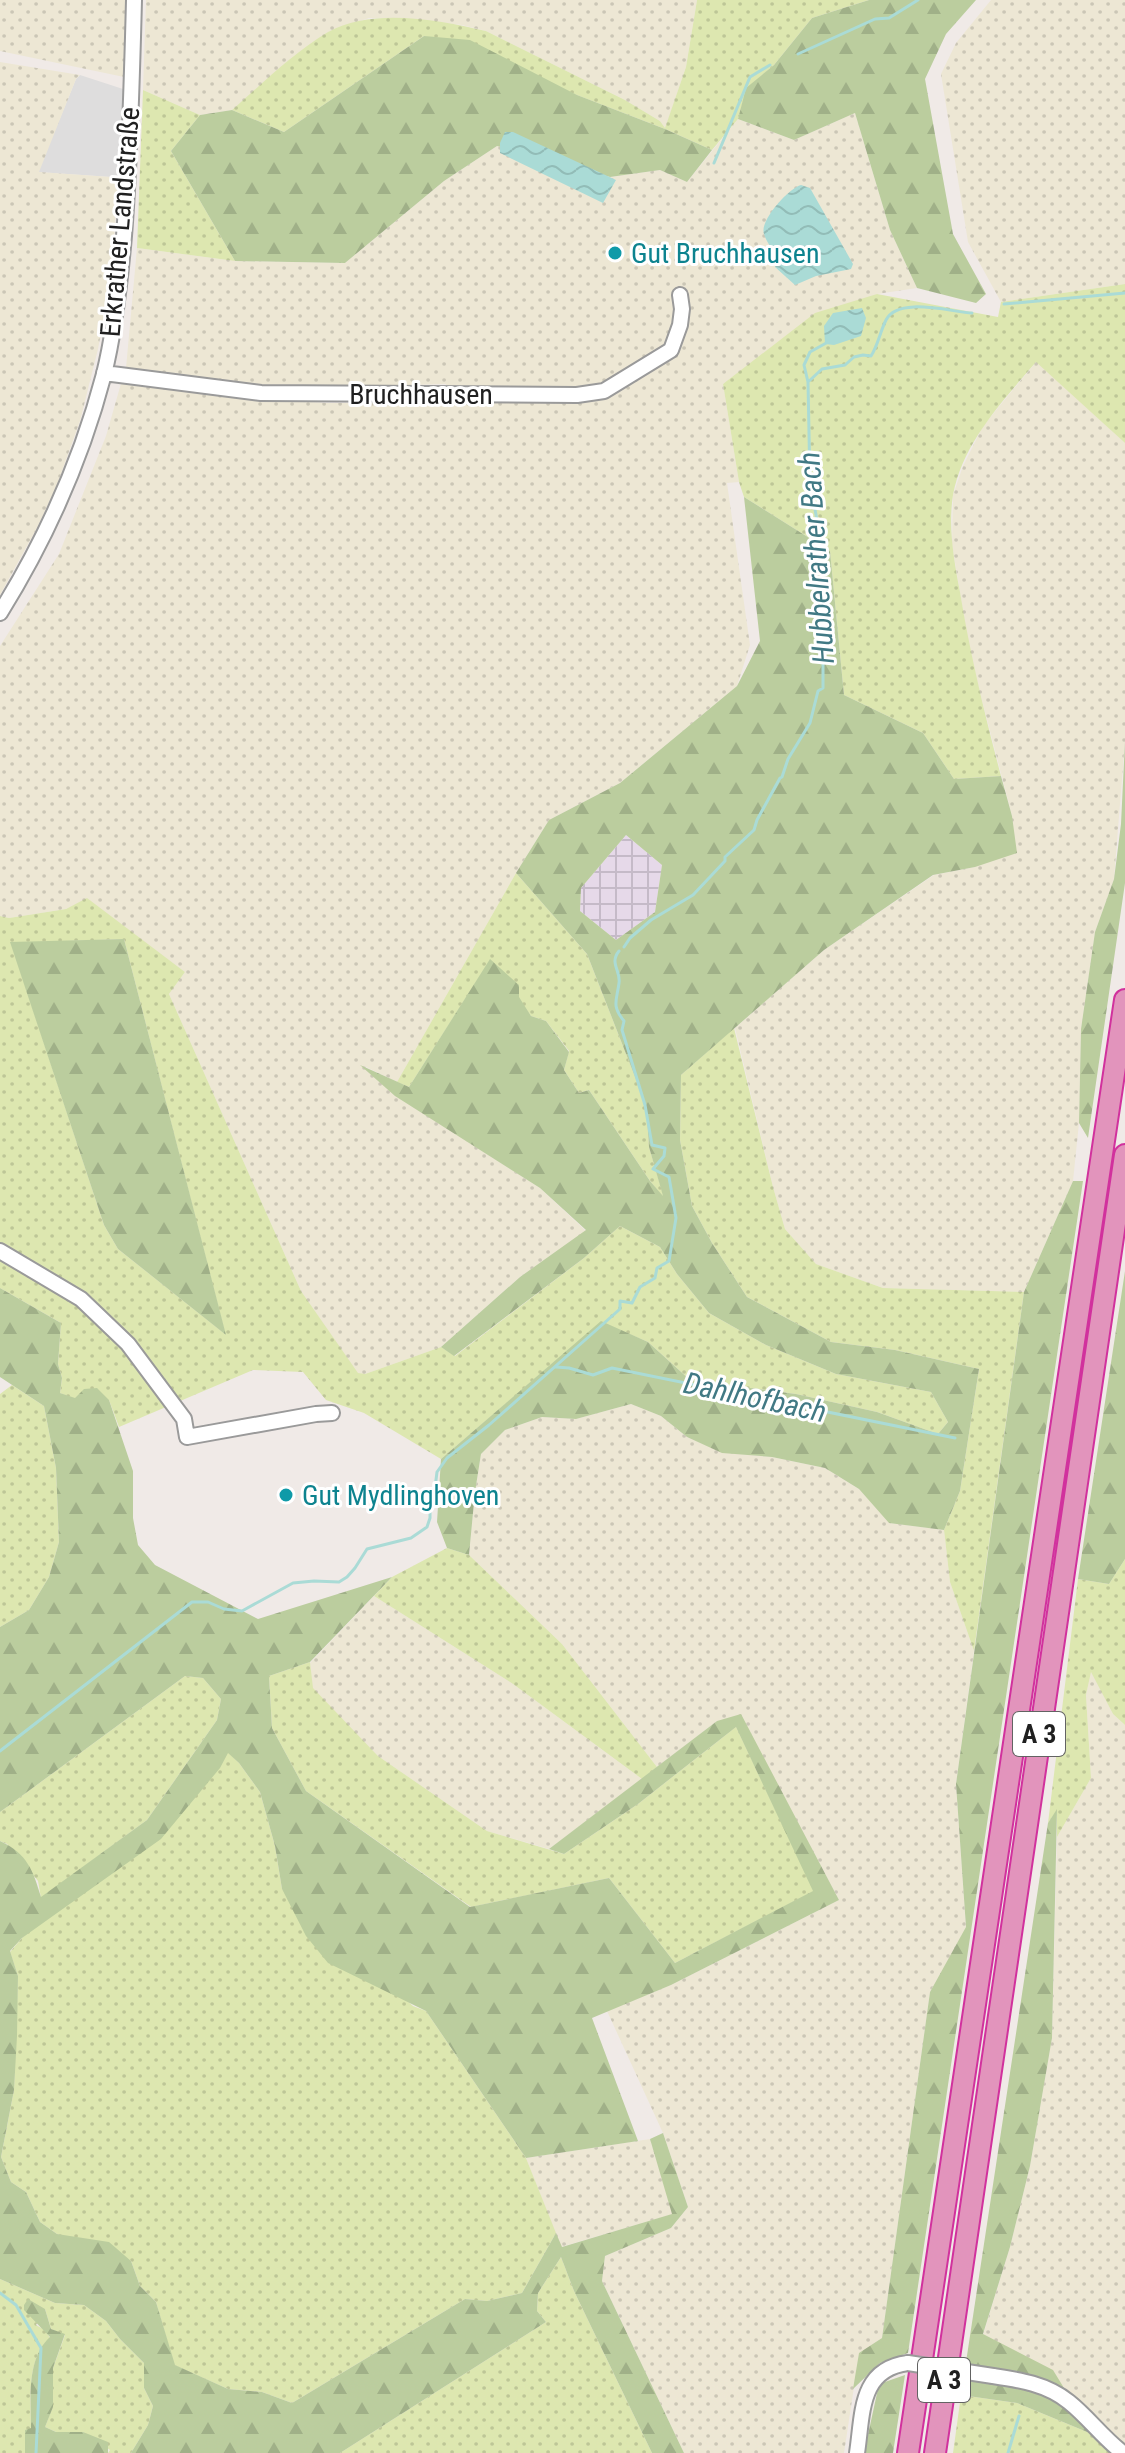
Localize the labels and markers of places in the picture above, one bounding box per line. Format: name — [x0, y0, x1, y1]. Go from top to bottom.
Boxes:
place label: Gut Bruchhausen — [631, 237, 820, 270]
marker: Gut Bruchhausen — [606, 244, 624, 262]
place label: Gut Mydlinghoven — [302, 1479, 499, 1512]
marker: Gut Mydlinghoven — [277, 1486, 295, 1504]

